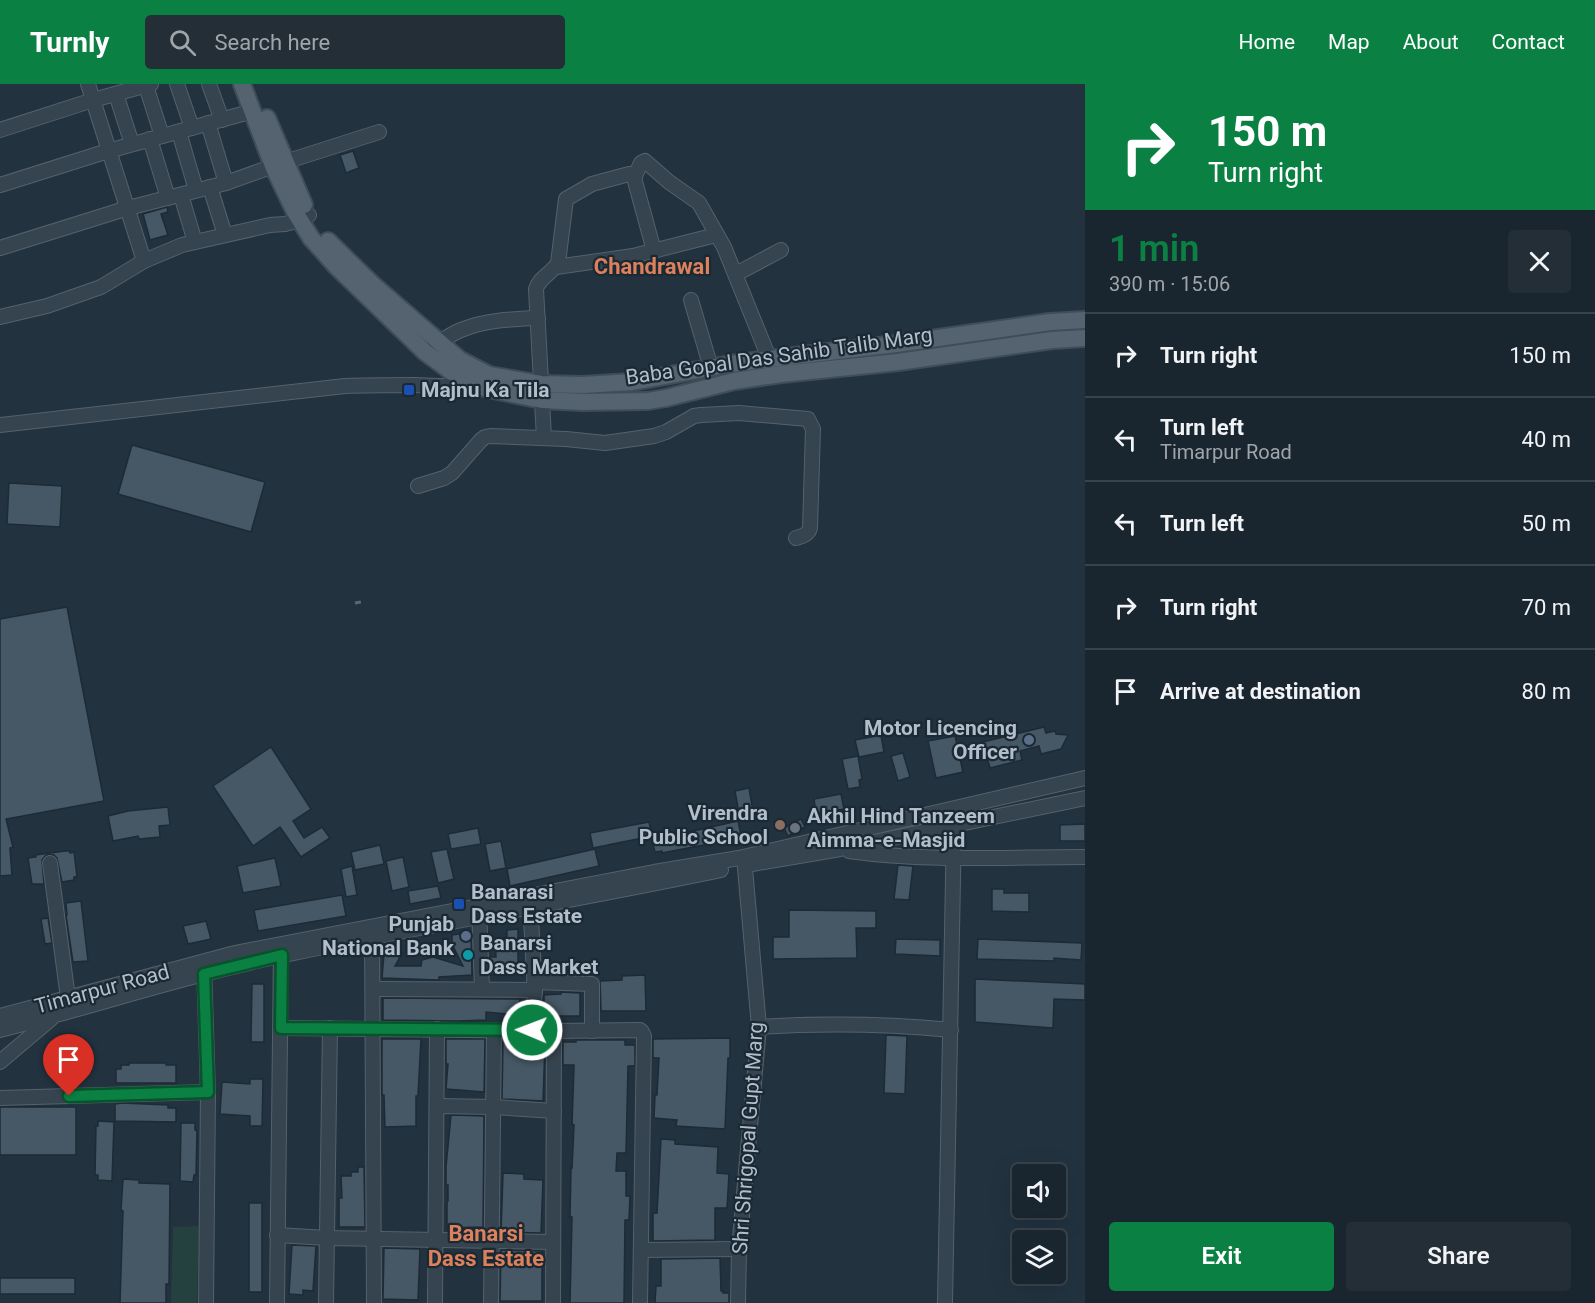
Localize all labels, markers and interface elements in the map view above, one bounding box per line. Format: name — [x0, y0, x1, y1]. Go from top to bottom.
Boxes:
search box — [145, 15, 565, 69]
text: Turnly — [30, 26, 109, 59]
icon: search — [166, 26, 199, 59]
text: Search here — [214, 30, 330, 55]
text: Home — [1239, 30, 1295, 54]
text: Map — [1328, 30, 1370, 54]
text: About — [1403, 30, 1459, 54]
text: Contact — [1492, 30, 1565, 54]
text: 150 m — [1208, 107, 1327, 156]
icon: right — [1109, 108, 1187, 186]
text: Turn right — [1208, 157, 1323, 189]
text: 1 min — [1109, 228, 1199, 270]
button: close — [1508, 230, 1571, 293]
district label: Chandrawal — [594, 254, 710, 279]
text: 390 m · 15:06 — [1109, 272, 1230, 296]
street label: Baba Gopal Das Sahib Talib Marg — [624, 323, 934, 389]
icon: right — [1109, 339, 1142, 372]
text: Turn right — [1160, 343, 1257, 368]
text: 150 m — [1509, 343, 1571, 368]
place label: Majnu Ka Tila — [421, 378, 549, 402]
marker: Majnu Ka Tila — [402, 383, 416, 397]
text: Turn left — [1160, 415, 1244, 440]
icon: left — [1109, 423, 1142, 456]
text: 40 m — [1522, 427, 1571, 452]
text: Timarpur Road — [1160, 440, 1292, 464]
icon: left — [1109, 507, 1142, 540]
text: Turn left — [1160, 511, 1244, 536]
text: 50 m — [1522, 511, 1571, 536]
icon: right — [1109, 591, 1142, 624]
text: Turn right — [1160, 595, 1257, 620]
text: 70 m — [1522, 595, 1571, 620]
icon: arrive — [1109, 675, 1142, 708]
text: Arrive at destination — [1160, 679, 1361, 704]
text: 80 m — [1522, 679, 1571, 704]
place label: Motor Licencing Officer — [864, 716, 1017, 764]
marker: Motor Licencing Officer — [1022, 733, 1036, 747]
place label: Virendra Public School — [639, 801, 768, 849]
place label: Akhil Hind Tanzeem Aimma-e-Masjid — [807, 804, 995, 852]
marker: Virendra Public School — [773, 818, 787, 832]
marker: Akhil Hind Tanzeem Aimma-e-Masjid — [788, 821, 802, 835]
place label: Banarasi Dass Estate — [471, 880, 582, 928]
marker: Banarasi Dass Estate — [452, 897, 466, 911]
place label: Punjab National Bank — [322, 912, 455, 960]
marker: Punjab National Bank — [459, 929, 473, 943]
place label: Banarsi Dass Market — [480, 931, 598, 979]
marker: Banarsi Dass Market — [461, 948, 475, 962]
street label: Timarpur Road — [32, 959, 172, 1019]
position arrow — [500, 998, 564, 1062]
street label: Shri Shrigopal Gupt Marg — [728, 1021, 768, 1255]
pin — [43, 1034, 94, 1096]
icon: arrive — [52, 1043, 85, 1076]
map controls — [1012, 1164, 1066, 1284]
button: sound — [1012, 1164, 1066, 1218]
district label: Banarsi Dass Estate — [428, 1221, 544, 1271]
button: Exit — [1109, 1222, 1334, 1291]
button: Share — [1346, 1222, 1571, 1291]
button: layers — [1012, 1230, 1066, 1284]

